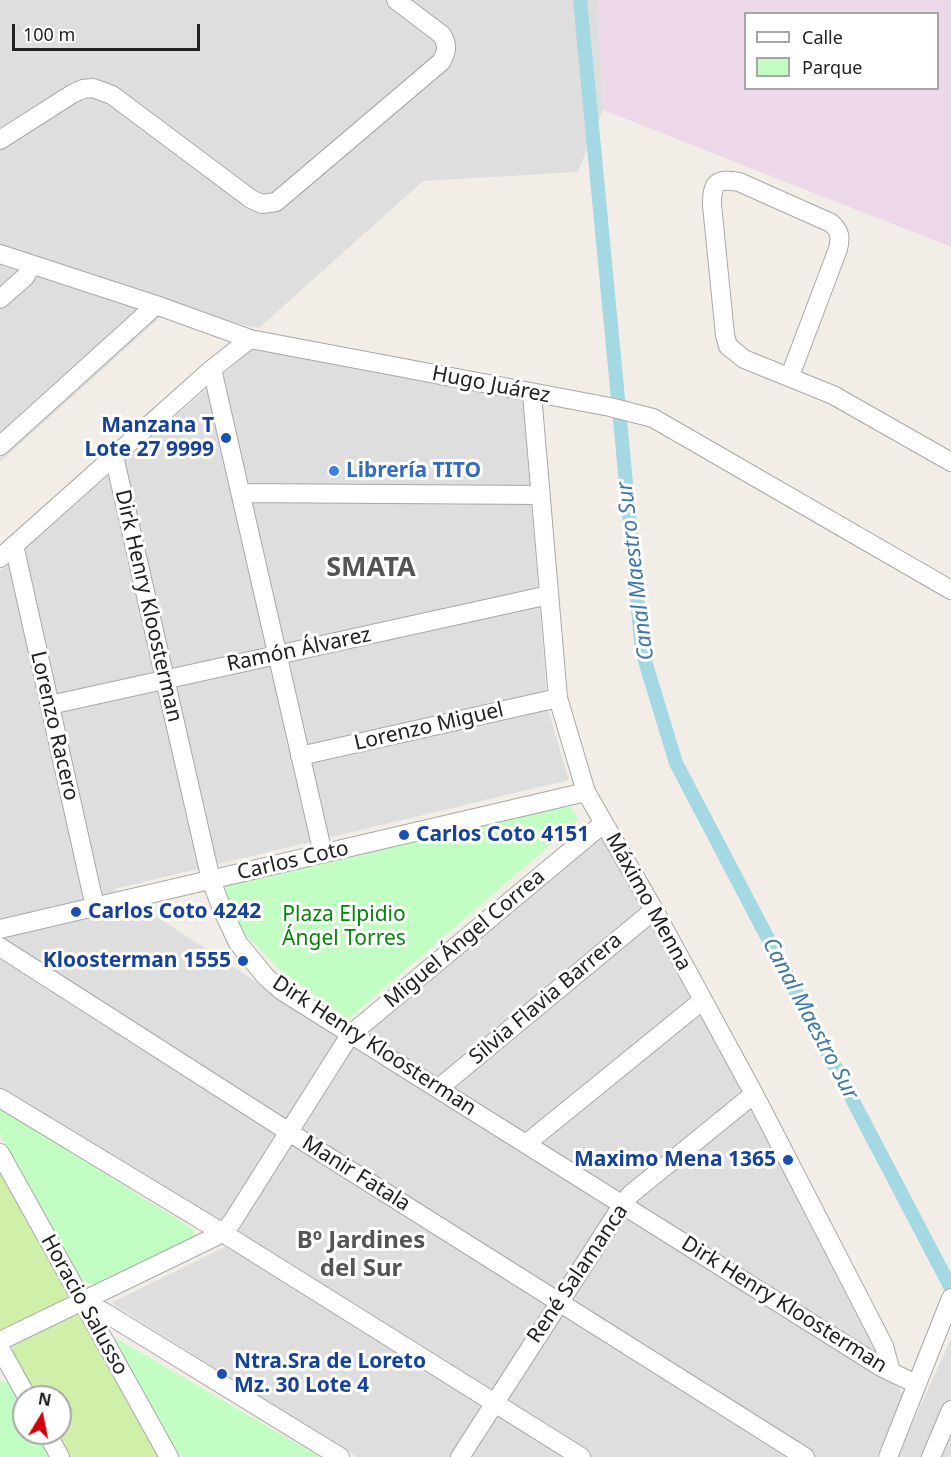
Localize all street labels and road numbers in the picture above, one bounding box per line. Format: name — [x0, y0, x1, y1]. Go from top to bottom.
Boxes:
street label: Hugo Juárez — [430, 361, 552, 409]
street label: Dirk Henry Kloosterman — [109, 487, 187, 725]
street label: Ramón Álvarez — [225, 622, 373, 678]
street label: Lorenzo Racero — [25, 649, 83, 803]
street label: Lorenzo Miguel — [352, 698, 506, 756]
street label: Máximo Menna — [600, 829, 696, 975]
street label: Carlos Coto — [235, 836, 351, 886]
street label: Miguel Ángel Correa — [380, 865, 550, 1013]
street label: Silvia Flavia Barrera — [465, 928, 627, 1070]
street label: Dirk Henry Kloosterman — [267, 971, 481, 1121]
street label: Manir Fatala — [297, 1131, 415, 1217]
street label: René Salamanca — [522, 1200, 634, 1348]
street label: Horacio Salusso — [35, 1230, 133, 1380]
street label: Dirk Henry Kloosterman — [677, 1231, 891, 1379]

